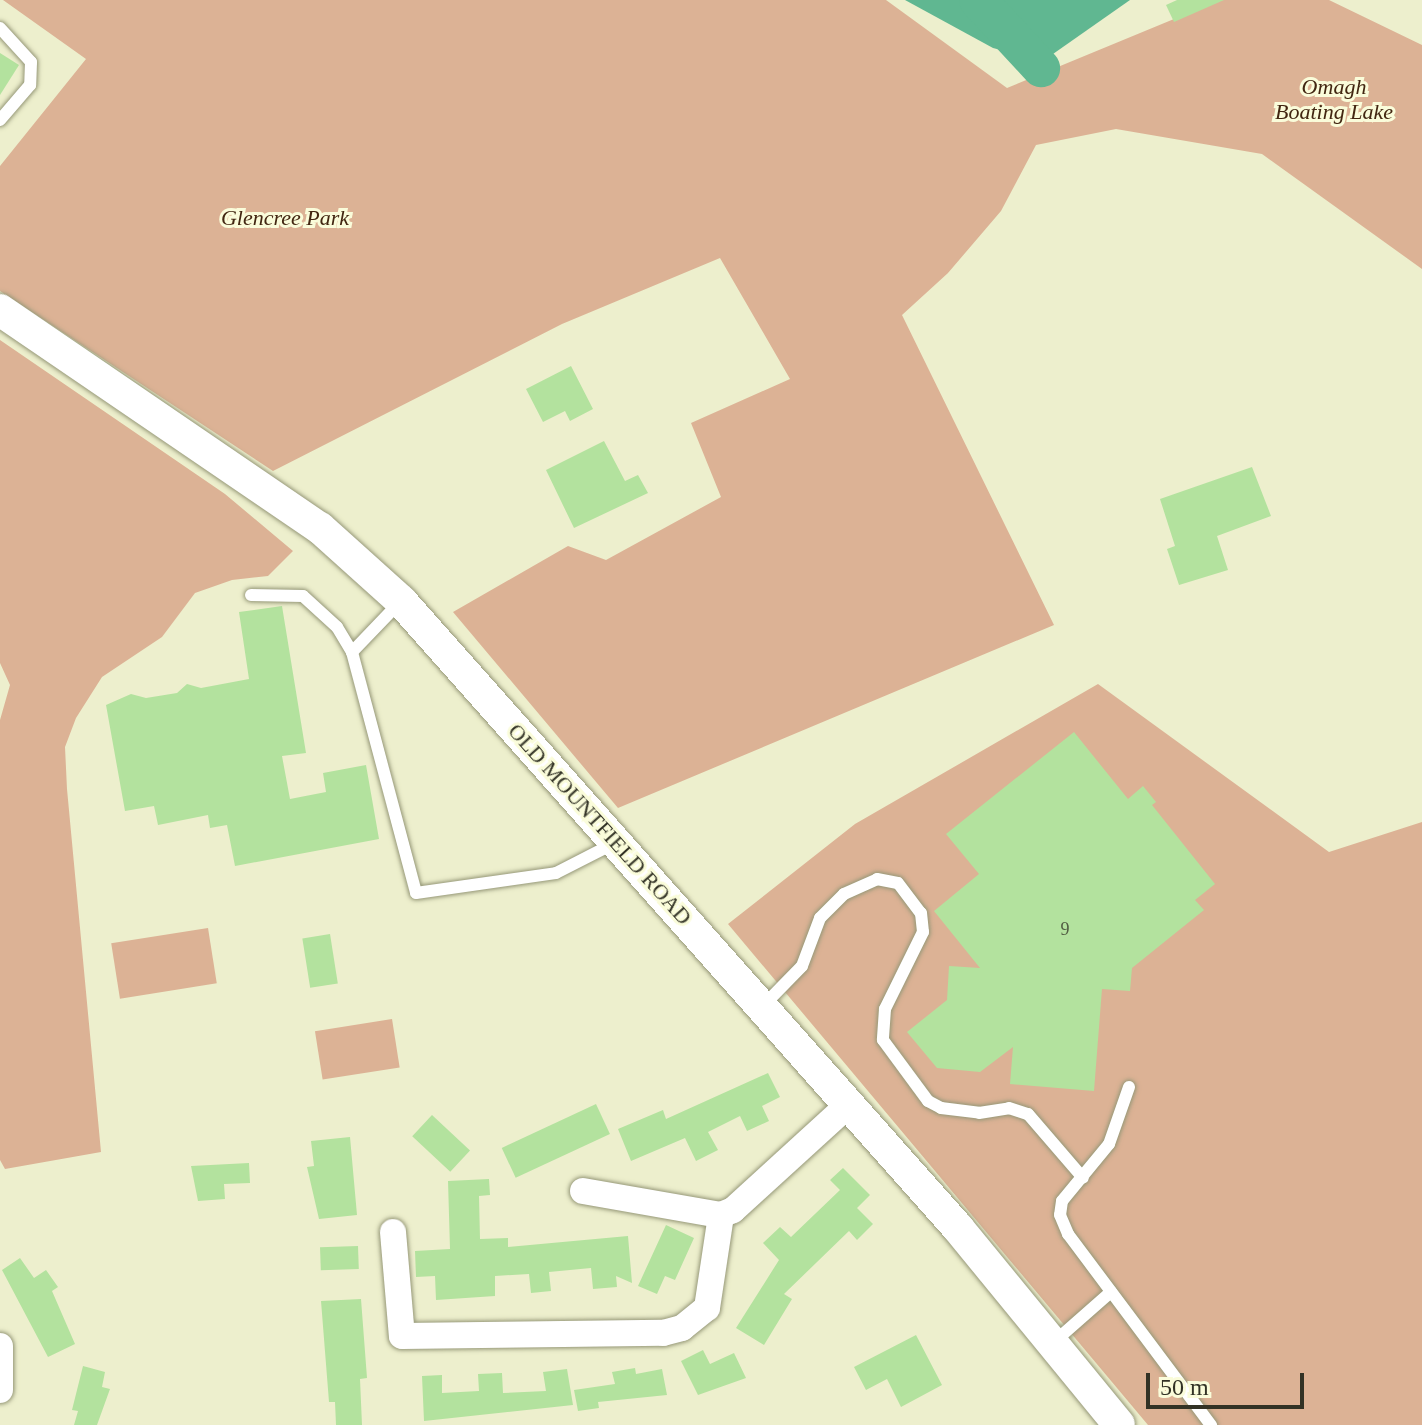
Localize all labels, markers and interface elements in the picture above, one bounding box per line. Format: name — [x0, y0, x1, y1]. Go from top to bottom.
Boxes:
park label: Omagh Boating Lake — [1275, 73, 1393, 124]
park label: Glencree Park — [221, 205, 349, 231]
street label: OLD MOUNTFIELD ROAD — [503, 718, 697, 930]
house number: 9 — [1060, 918, 1070, 940]
scale bar — [1150, 1357, 1308, 1407]
text: 50 m — [1160, 1374, 1209, 1400]

